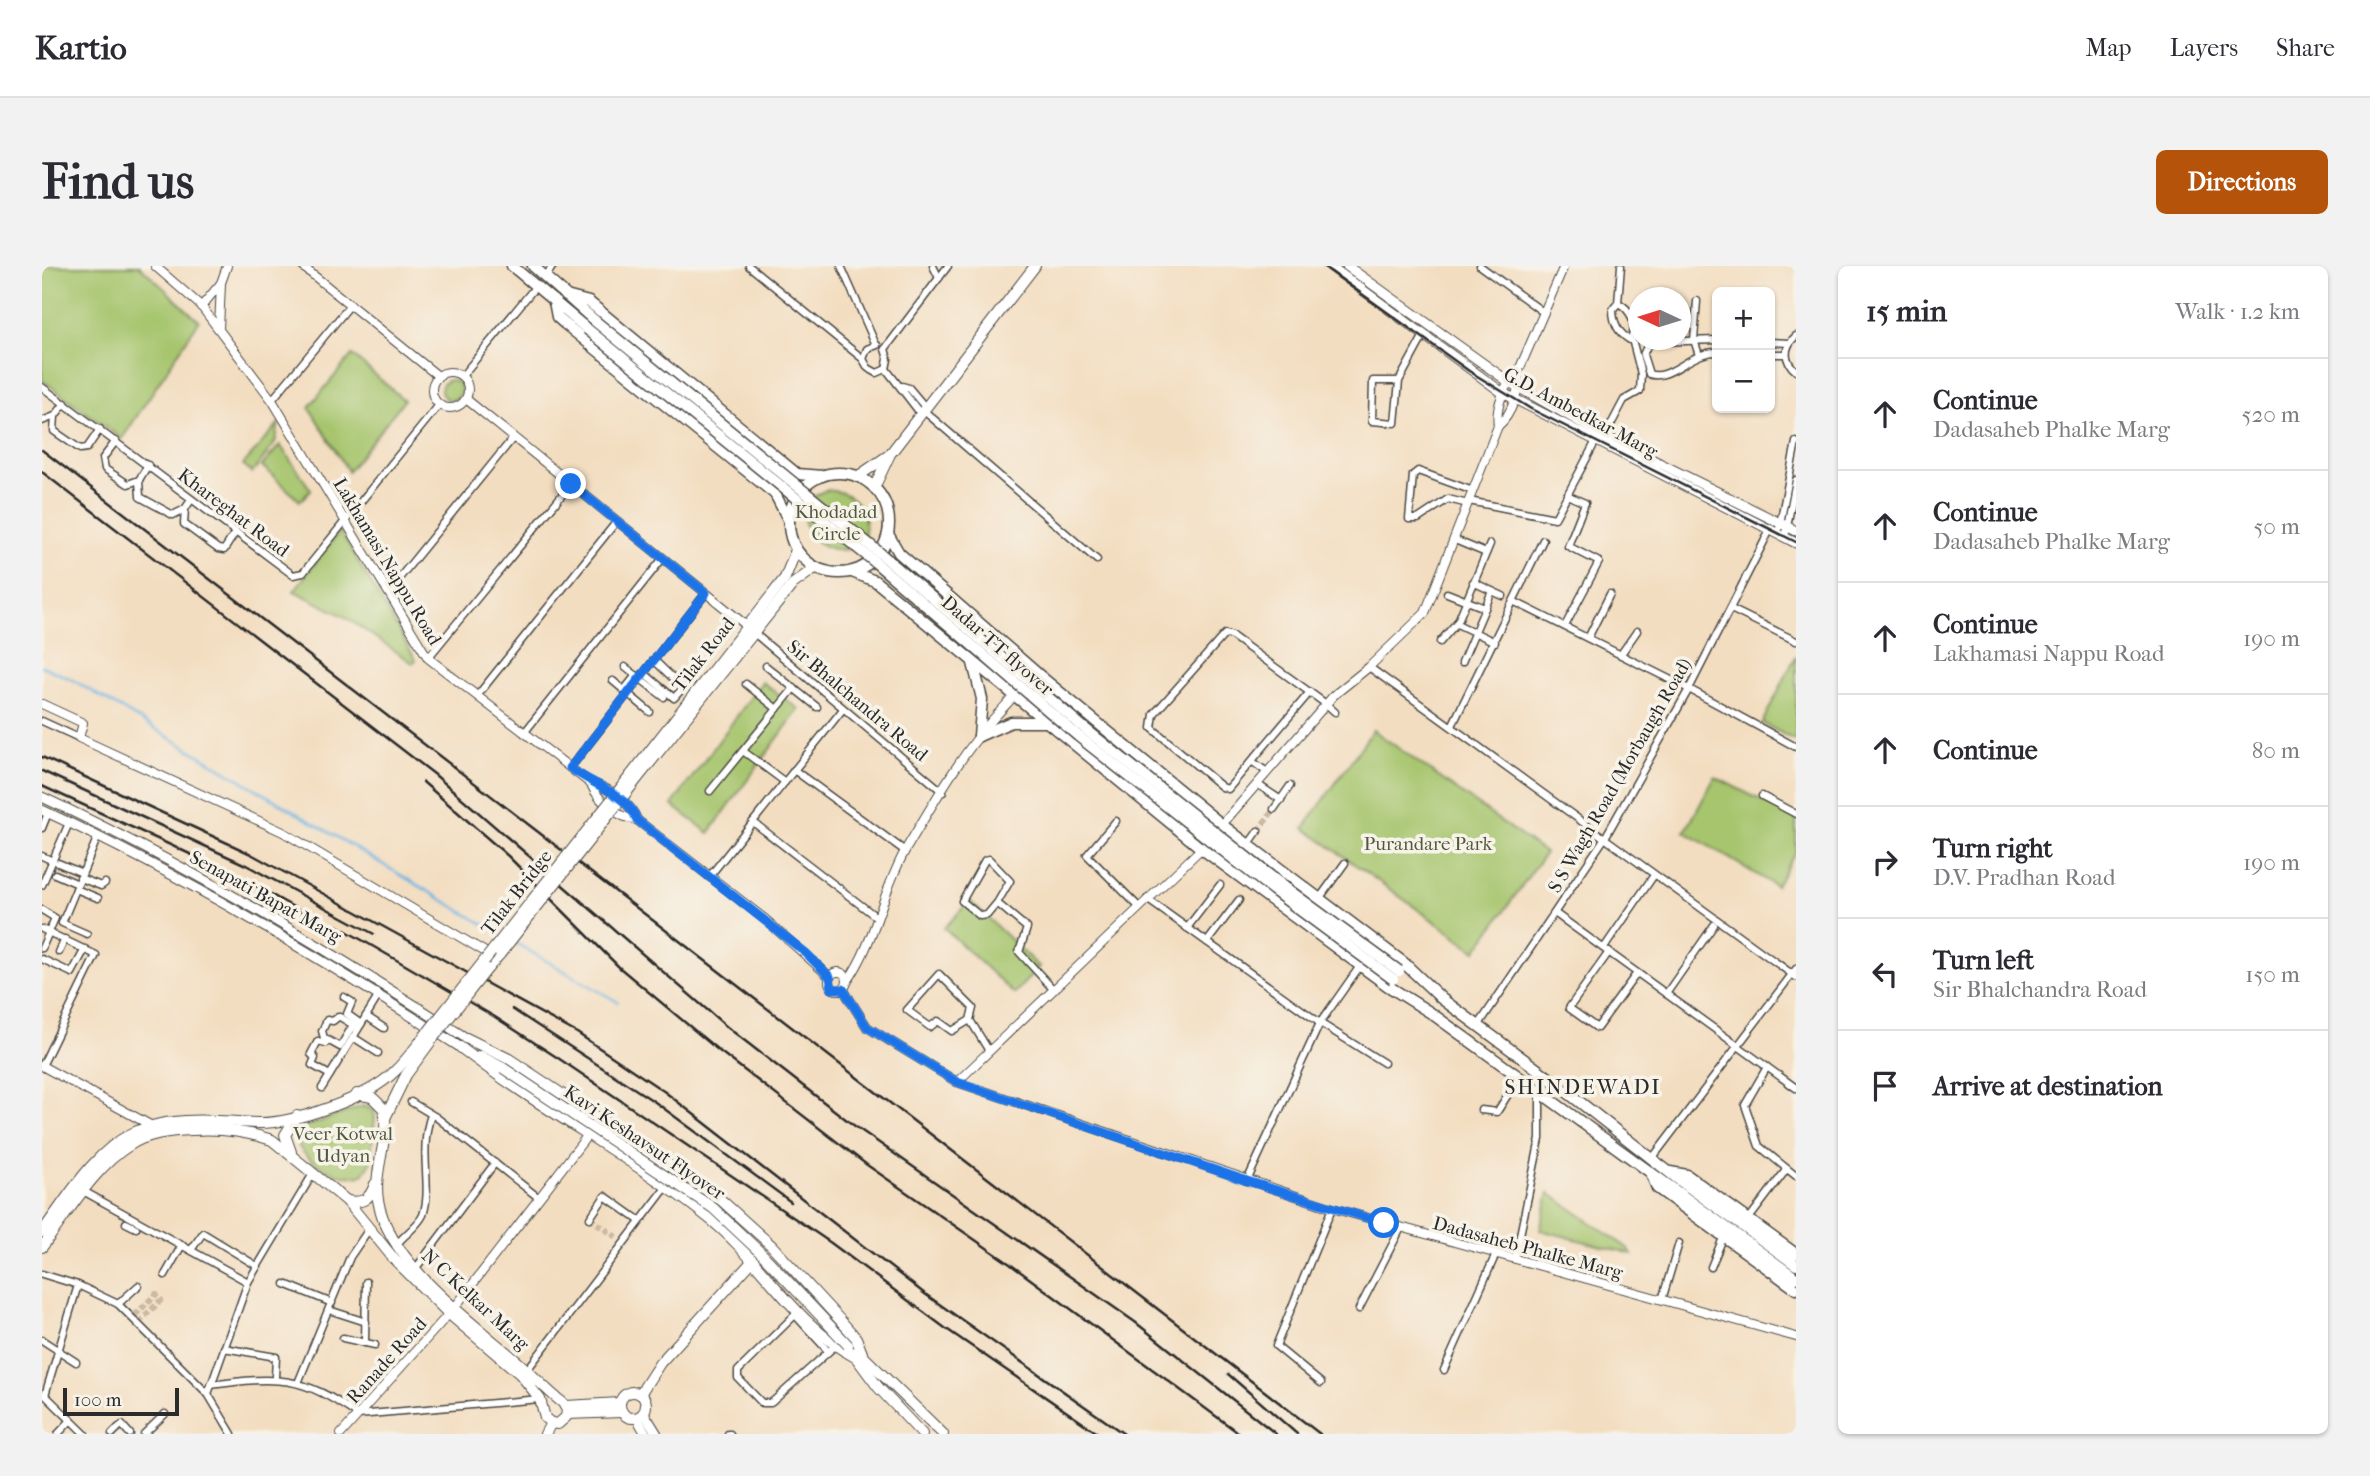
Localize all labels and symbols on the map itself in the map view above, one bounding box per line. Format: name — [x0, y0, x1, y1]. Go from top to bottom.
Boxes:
north arrow — [1628, 287, 1691, 350]
street label: G.D. Ambedkar Marg — [1500, 363, 1662, 463]
street label: Khareghat Road — [174, 464, 294, 562]
route end — [555, 468, 586, 499]
street label: Lakhamasi Nappu Road — [328, 474, 446, 650]
park label: Khodadad Circle — [795, 501, 878, 545]
street label: Dadar TT flyover — [937, 591, 1059, 701]
street label: Tilak Road — [668, 613, 740, 696]
street label: Sir Bhalchandra Road — [783, 636, 933, 766]
street label: S S Wagh Road (Morbaugh Road) — [1544, 654, 1696, 897]
park label: Purandare Park — [1364, 833, 1492, 855]
street label: Senapati Bapat Marg — [186, 846, 346, 948]
street label: Tilak Bridge — [477, 846, 557, 939]
district label: SHINDEWADI — [1504, 1075, 1662, 1099]
street label: Kavi Keshavsut Flyover — [560, 1081, 730, 1205]
park label: Veer Kotwal Udyan — [292, 1123, 393, 1167]
route start — [1368, 1207, 1399, 1238]
street label: Dadasaheb Phalke Marg — [1430, 1212, 1626, 1284]
street label: N C Kelkar Marg — [417, 1244, 534, 1356]
street label: Ranade Road — [342, 1312, 432, 1408]
scale bar — [63, 1385, 178, 1417]

